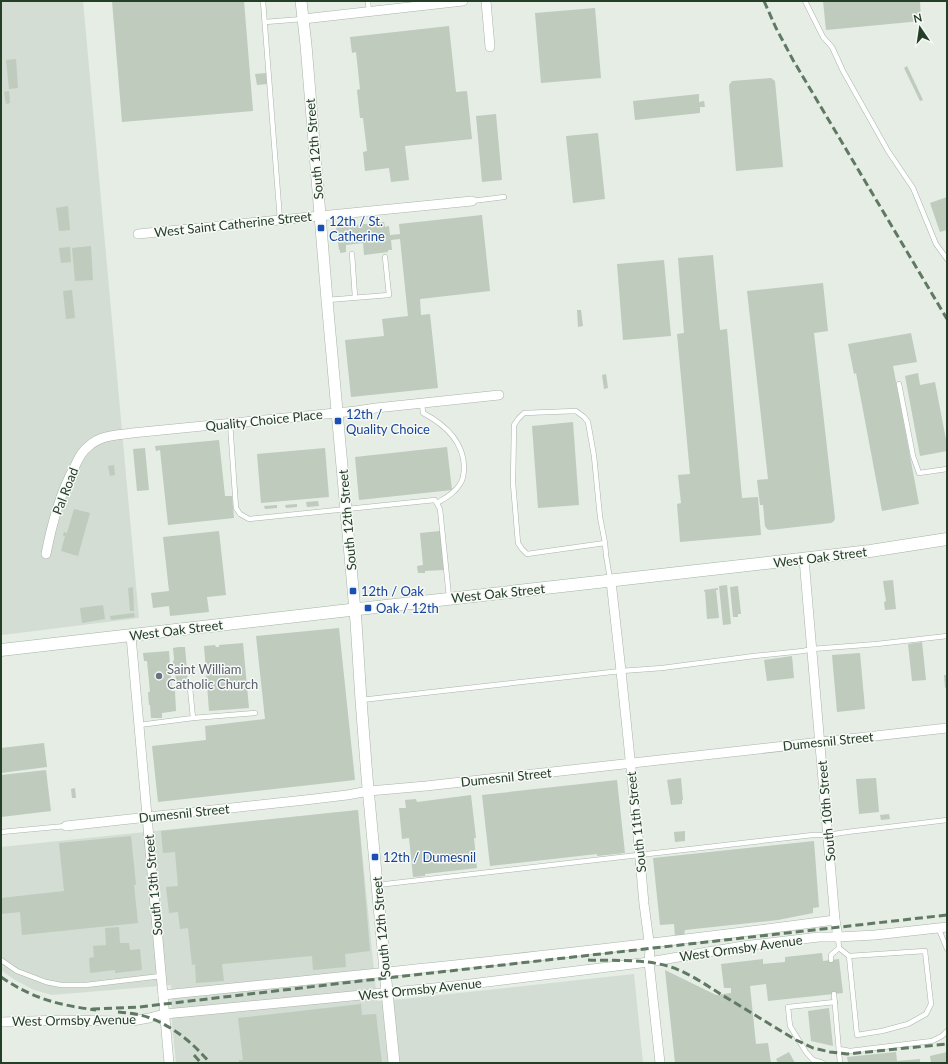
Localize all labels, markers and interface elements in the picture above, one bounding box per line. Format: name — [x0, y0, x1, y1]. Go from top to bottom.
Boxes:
north arrow — [900, 8, 940, 48]
text: N — [912, 10, 923, 25]
street label: South 12th Street — [302, 97, 326, 200]
street label: West Saint Catherine Street — [153, 208, 313, 240]
place label: 12th / St. Catherine — [329, 213, 385, 244]
marker: 12th / St. Catherine — [316, 223, 326, 233]
street label: Quality Choice Place — [205, 406, 323, 434]
place label: 12th / Quality Choice — [346, 406, 430, 437]
marker: 12th / Quality Choice — [333, 416, 343, 426]
street label: Pal Road — [49, 465, 81, 517]
street label: South 12th Street — [335, 468, 359, 571]
street label: West Oak Street — [772, 543, 868, 571]
street label: West Oak Street — [450, 580, 546, 606]
place label: 12th / Oak — [361, 583, 424, 599]
marker: 12th / Oak — [348, 586, 358, 596]
place label: Oak / 12th — [376, 600, 439, 616]
marker: Oak / 12th — [363, 603, 373, 613]
street label: West Oak Street — [128, 616, 224, 644]
place label: Saint William Catholic Church — [167, 661, 258, 692]
marker: Saint William Catholic Church — [154, 671, 164, 681]
street label: Dumesnil Street — [782, 728, 875, 754]
street label: South 10th Street — [814, 759, 838, 862]
street label: Dumesnil Street — [460, 764, 553, 790]
street label: South 11th Street — [623, 770, 649, 873]
street label: Dumesnil Street — [138, 800, 231, 826]
street label: South 13th Street — [141, 833, 165, 936]
place label: 12th / Dumesnil — [383, 849, 476, 865]
marker: 12th / Dumesnil — [370, 852, 380, 862]
street label: South 12th Street — [369, 875, 393, 978]
street label: West Ormsby Avenue — [679, 931, 804, 965]
street label: West Ormsby Avenue — [358, 975, 483, 1003]
street label: West Ormsby Avenue — [12, 1011, 136, 1029]

